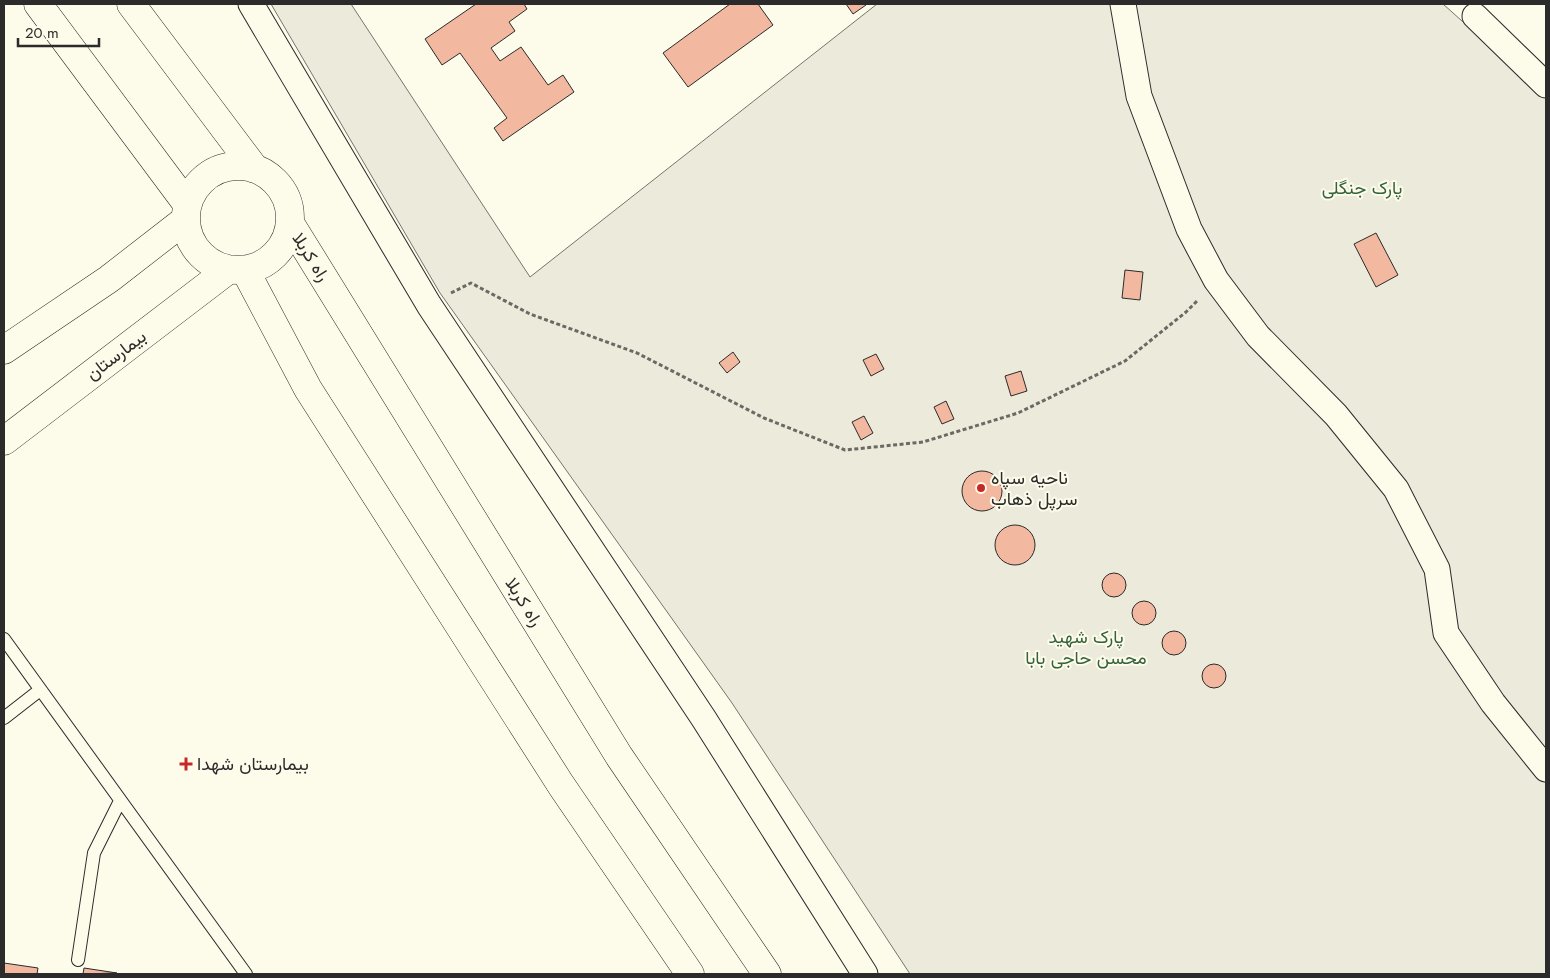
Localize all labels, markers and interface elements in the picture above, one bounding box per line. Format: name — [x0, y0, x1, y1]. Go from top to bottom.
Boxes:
scale bar — [18, 15, 99, 47]
text: 20 m — [25, 22, 59, 44]
park label: پارک جنگلی — [1322, 175, 1402, 201]
street label: راه کربلا — [286, 227, 336, 287]
street label: بیمارستان — [80, 324, 152, 386]
place label: ناحیه سپاه سرپل ذهاب — [991, 465, 1077, 512]
marker: ناحیه سپاه سرپل ذهاب — [975, 482, 987, 494]
street label: راه کربلا — [499, 572, 549, 632]
park label: پارک شهید محسن حاجی بابا — [1025, 624, 1147, 671]
place label: بیمارستان شهدا — [197, 751, 309, 777]
marker: بیمارستان شهدا — [179, 757, 193, 771]

